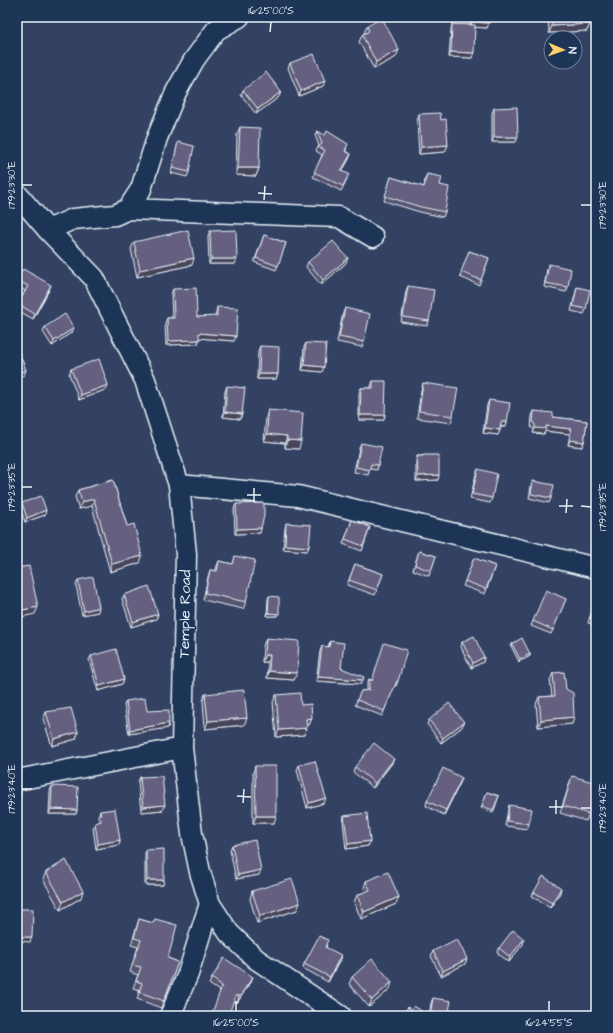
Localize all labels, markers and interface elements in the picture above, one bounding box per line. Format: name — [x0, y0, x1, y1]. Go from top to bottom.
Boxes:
text: 16°25'00"S — [248, 4, 294, 18]
north arrow — [543, 30, 583, 70]
text: N — [565, 47, 580, 54]
text: 179°23'30"E — [5, 161, 19, 209]
text: 179°23'30"E — [596, 181, 610, 229]
text: 179°23'35"E — [5, 463, 19, 511]
text: 179°23'35"E — [596, 483, 610, 531]
street label: Temple Road — [174, 569, 196, 658]
text: 179°23'40"E — [5, 764, 19, 814]
text: 179°23'40"E — [596, 783, 610, 833]
text: 16°25'00"S — [213, 1016, 259, 1030]
text: 16°24'55"S — [526, 1016, 573, 1030]

